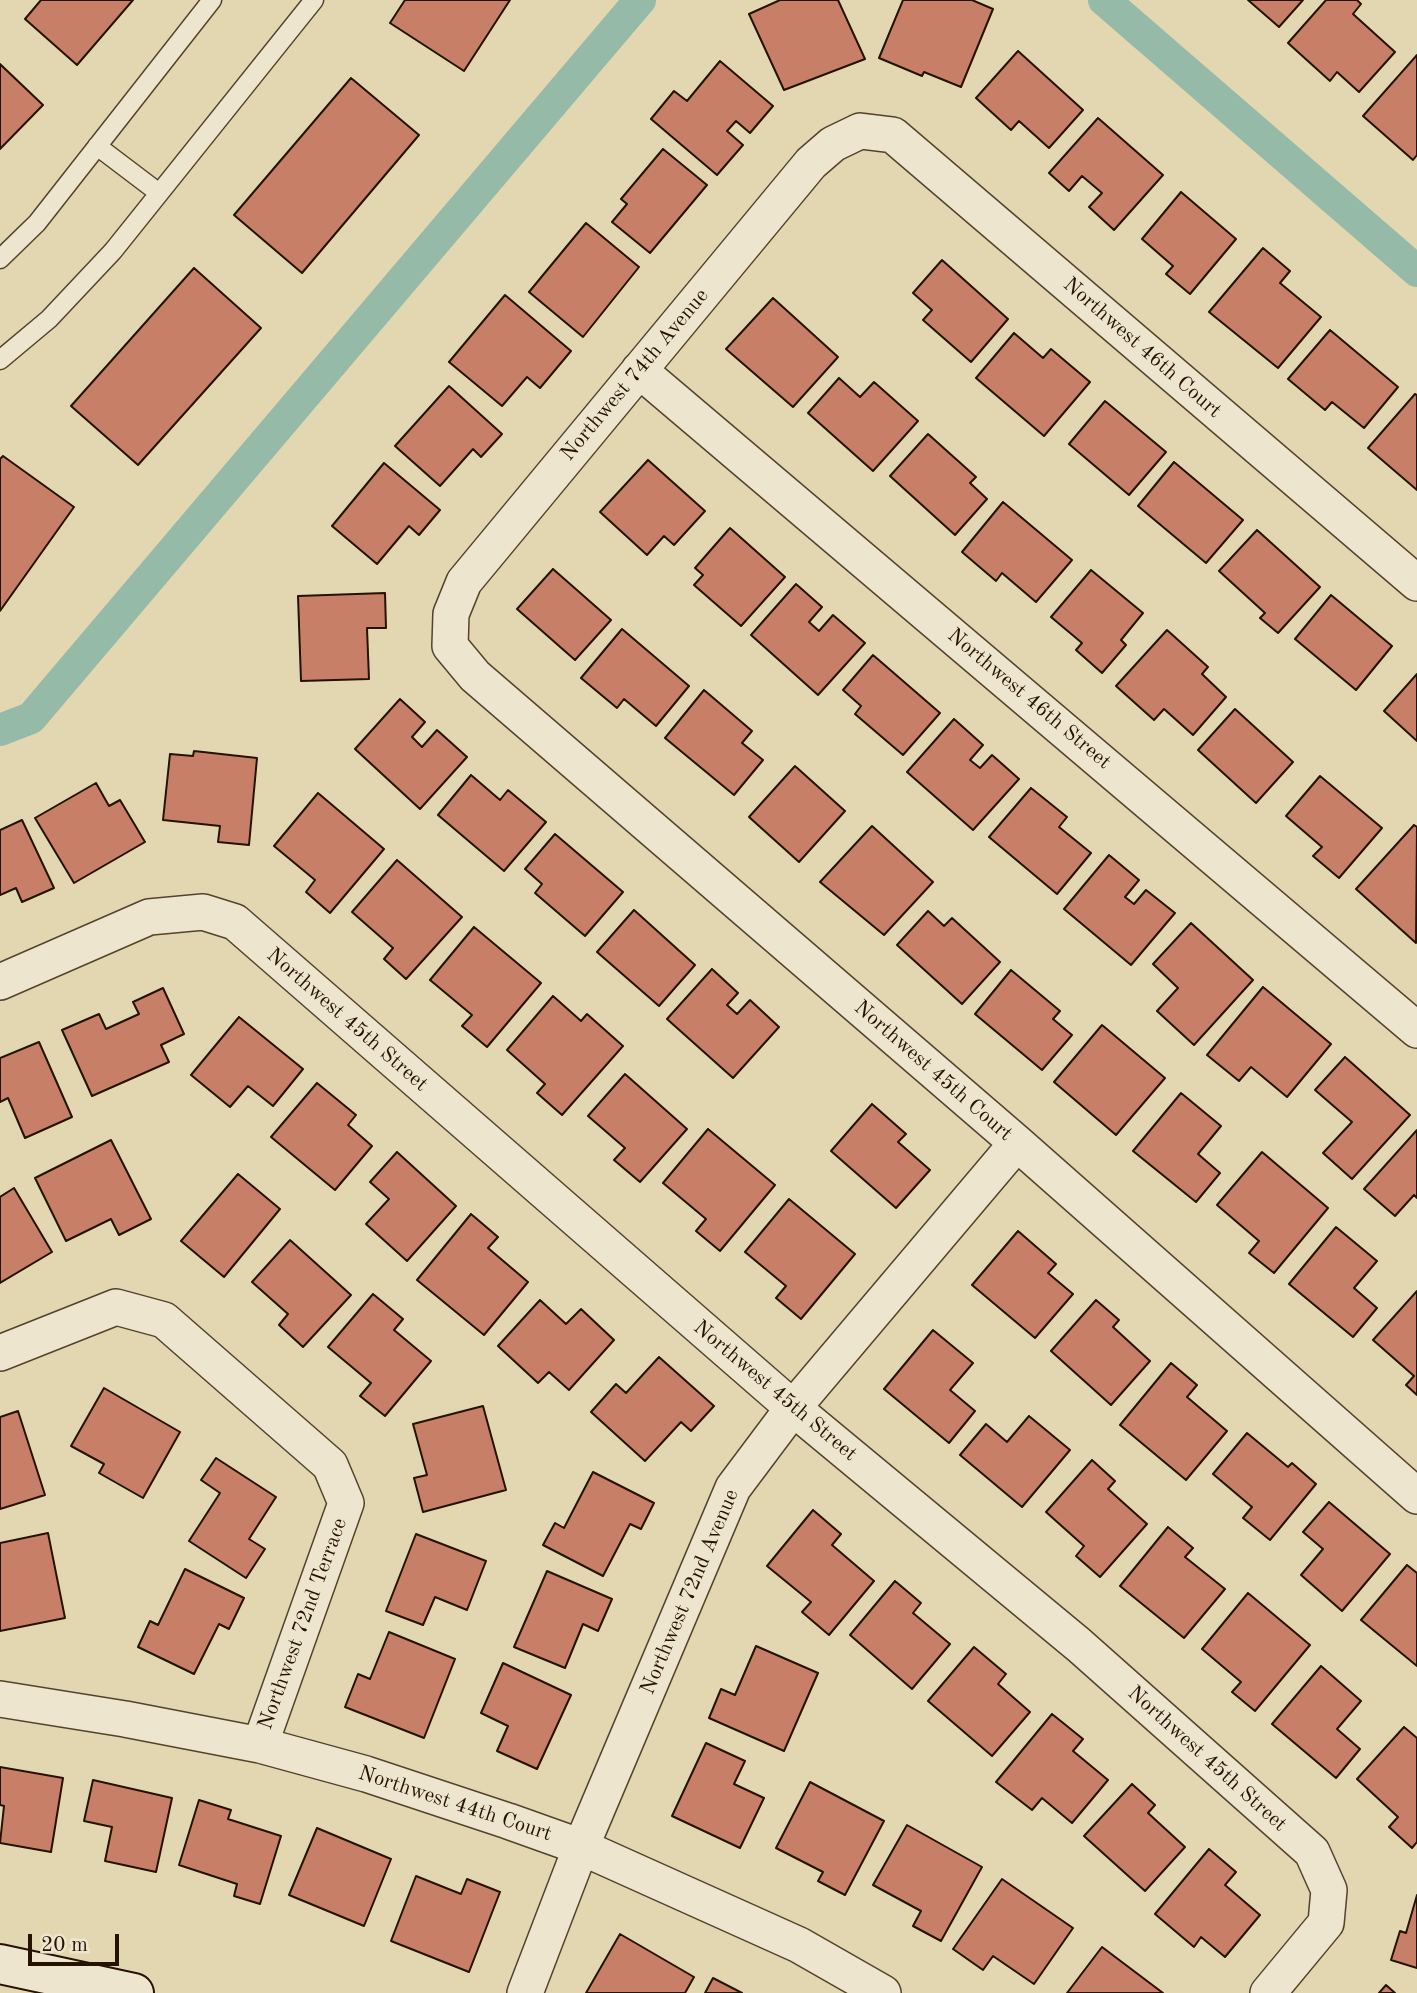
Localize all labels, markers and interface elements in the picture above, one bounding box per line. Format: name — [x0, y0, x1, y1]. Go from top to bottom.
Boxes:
street label: Northwest 46th Court — [1058, 272, 1226, 424]
street label: Northwest 74th Avenue — [556, 284, 714, 466]
street label: Northwest 46th Street — [942, 623, 1116, 775]
street label: Northwest 45th Street — [261, 943, 433, 1097]
street label: Northwest 45th Court — [849, 995, 1017, 1147]
street label: Northwest 45th Street — [688, 1315, 862, 1467]
street label: Northwest 72nd Avenue — [635, 1486, 745, 1698]
street label: Northwest 72nd Terrace — [253, 1515, 353, 1733]
street label: Northwest 45th Street — [1122, 1681, 1292, 1837]
street label: Northwest 44th Court — [355, 1761, 555, 1847]
scale bar — [32, 1920, 122, 1964]
text: 20 m — [41, 1935, 88, 1956]

